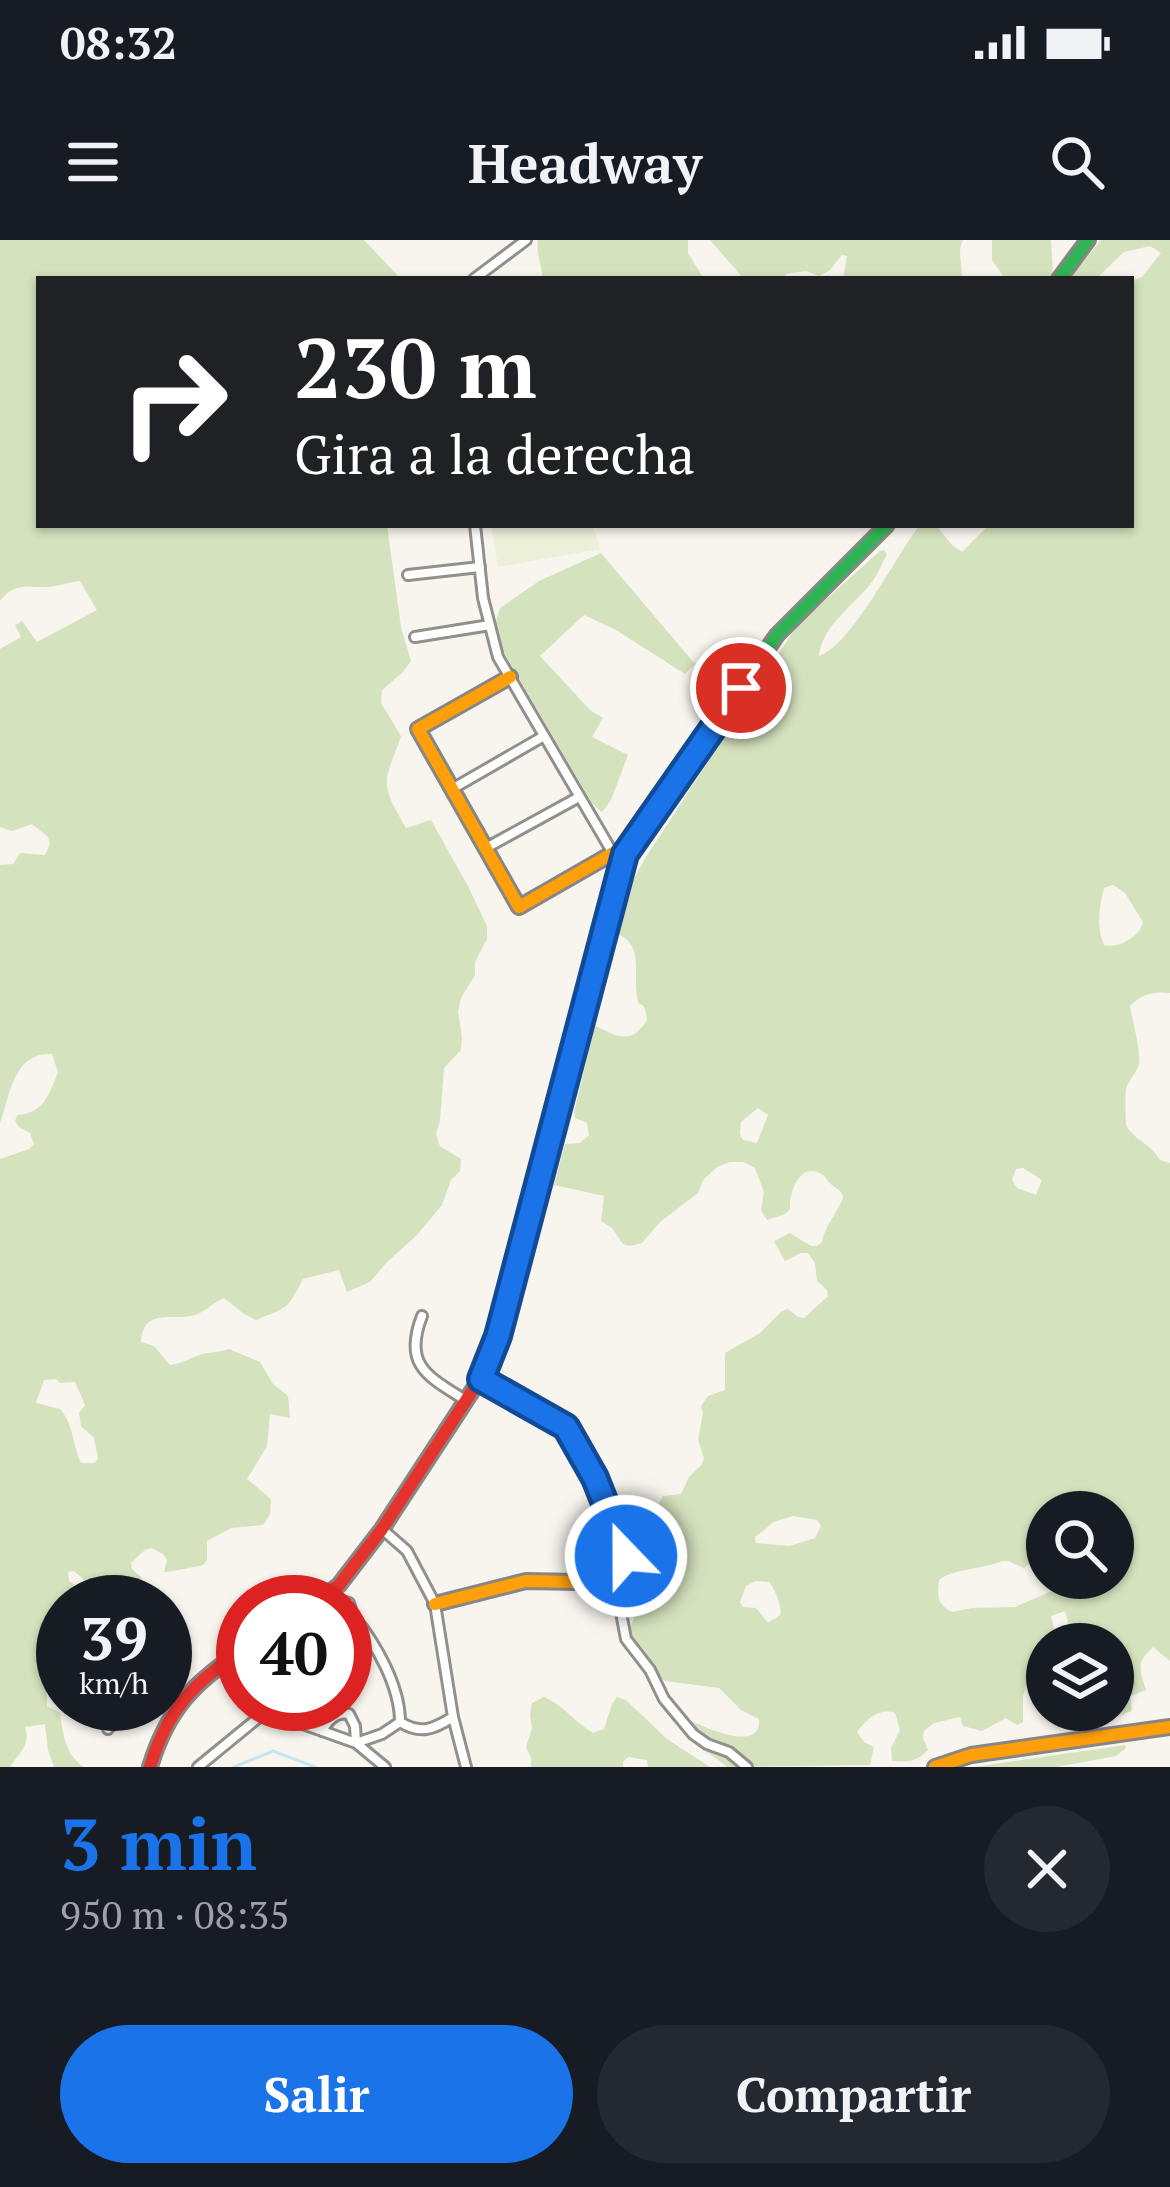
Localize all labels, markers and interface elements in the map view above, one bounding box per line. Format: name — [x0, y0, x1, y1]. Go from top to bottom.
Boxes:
text: 08:32 — [60, 12, 177, 72]
text: Headway — [468, 127, 702, 198]
icon: menu — [60, 129, 126, 195]
icon: search — [1044, 129, 1110, 195]
text: 230 m — [294, 311, 537, 422]
icon: right — [96, 324, 252, 480]
text: Gira a la derecha — [294, 418, 695, 489]
pin — [690, 637, 792, 739]
icon: arrive — [708, 655, 774, 721]
map controls — [1026, 1491, 1134, 1731]
button: search — [1026, 1491, 1134, 1599]
position arrow — [563, 1493, 689, 1619]
speed limit sign: 40 — [216, 1575, 372, 1731]
text: 39 — [80, 1598, 148, 1677]
button: layers — [1026, 1623, 1134, 1731]
text: km/h — [79, 1663, 149, 1703]
text: 3 min — [60, 1795, 257, 1891]
button: close — [984, 1806, 1110, 1932]
text: 950 m · 08:35 — [60, 1888, 290, 1940]
button: Salir — [60, 2025, 573, 2163]
button: Compartir — [597, 2025, 1110, 2163]

